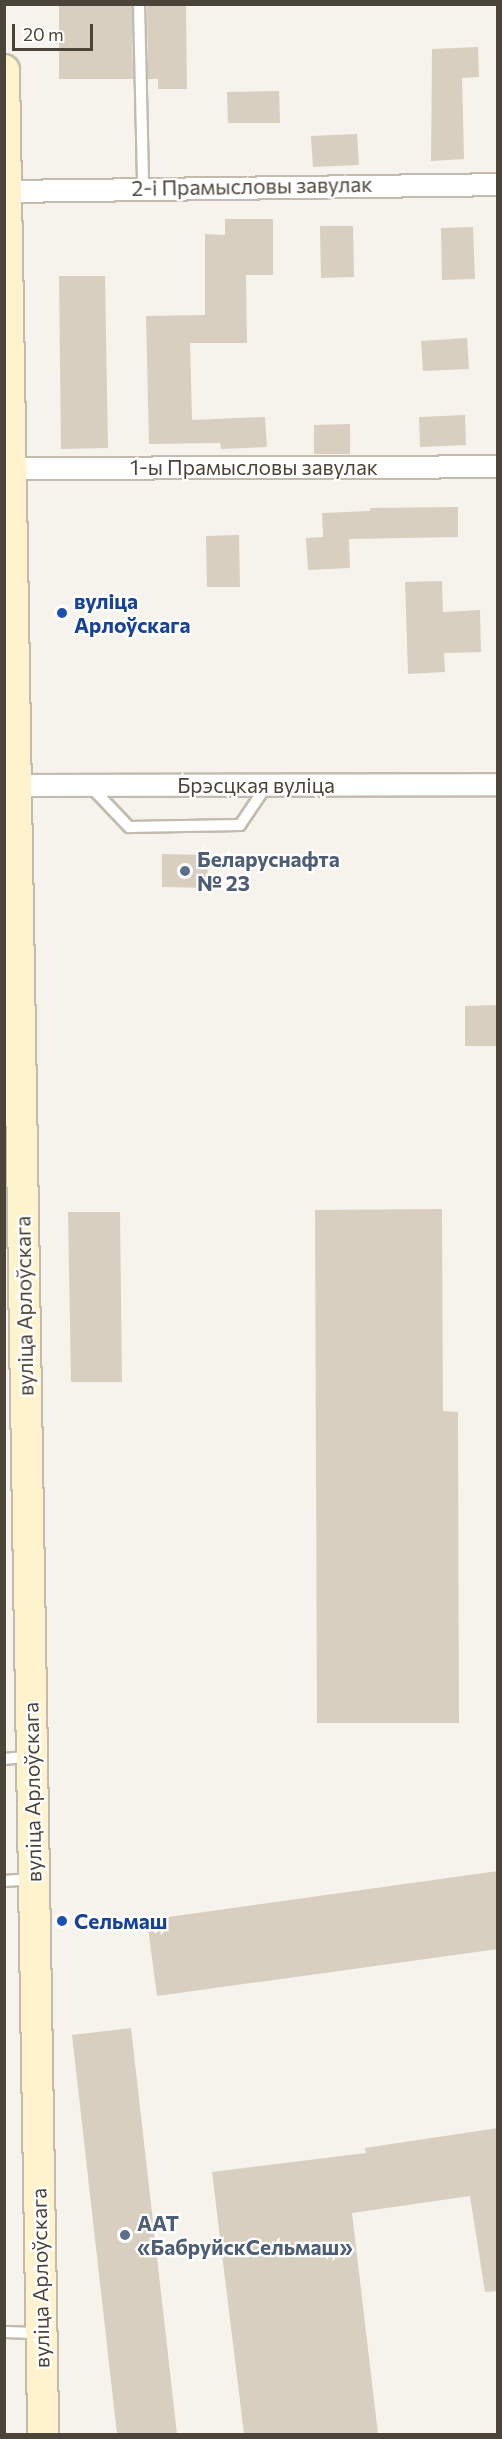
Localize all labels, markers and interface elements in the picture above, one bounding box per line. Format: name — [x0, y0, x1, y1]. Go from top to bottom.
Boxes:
scale bar — [15, 12, 96, 50]
text: 20 m — [23, 23, 64, 45]
street label: 2-і Прамысловы завулак — [131, 171, 373, 201]
street label: 1-ы Прамысловы завулак — [130, 454, 378, 480]
place label: вуліца Арлоўскага — [74, 588, 190, 638]
marker: вуліца Арлоўскага — [55, 606, 69, 620]
street label: Брэсцкая вуліца — [177, 772, 335, 798]
place label: Беларуснафта № 23 — [197, 846, 340, 896]
marker: Беларуснафта № 23 — [178, 864, 192, 878]
street label: вуліца Арлоўскага — [10, 1216, 38, 1396]
street label: вуліца Арлоўскага — [18, 1702, 46, 1882]
place label: Сельмаш — [74, 1908, 167, 1934]
marker: Сельмаш — [55, 1914, 69, 1928]
street label: вуліца Арлоўскага — [26, 2188, 54, 2368]
place label: ААТ «БабруйскСельмаш» — [137, 2210, 353, 2260]
marker: ААТ «БабруйскСельмаш» — [118, 2228, 132, 2242]

